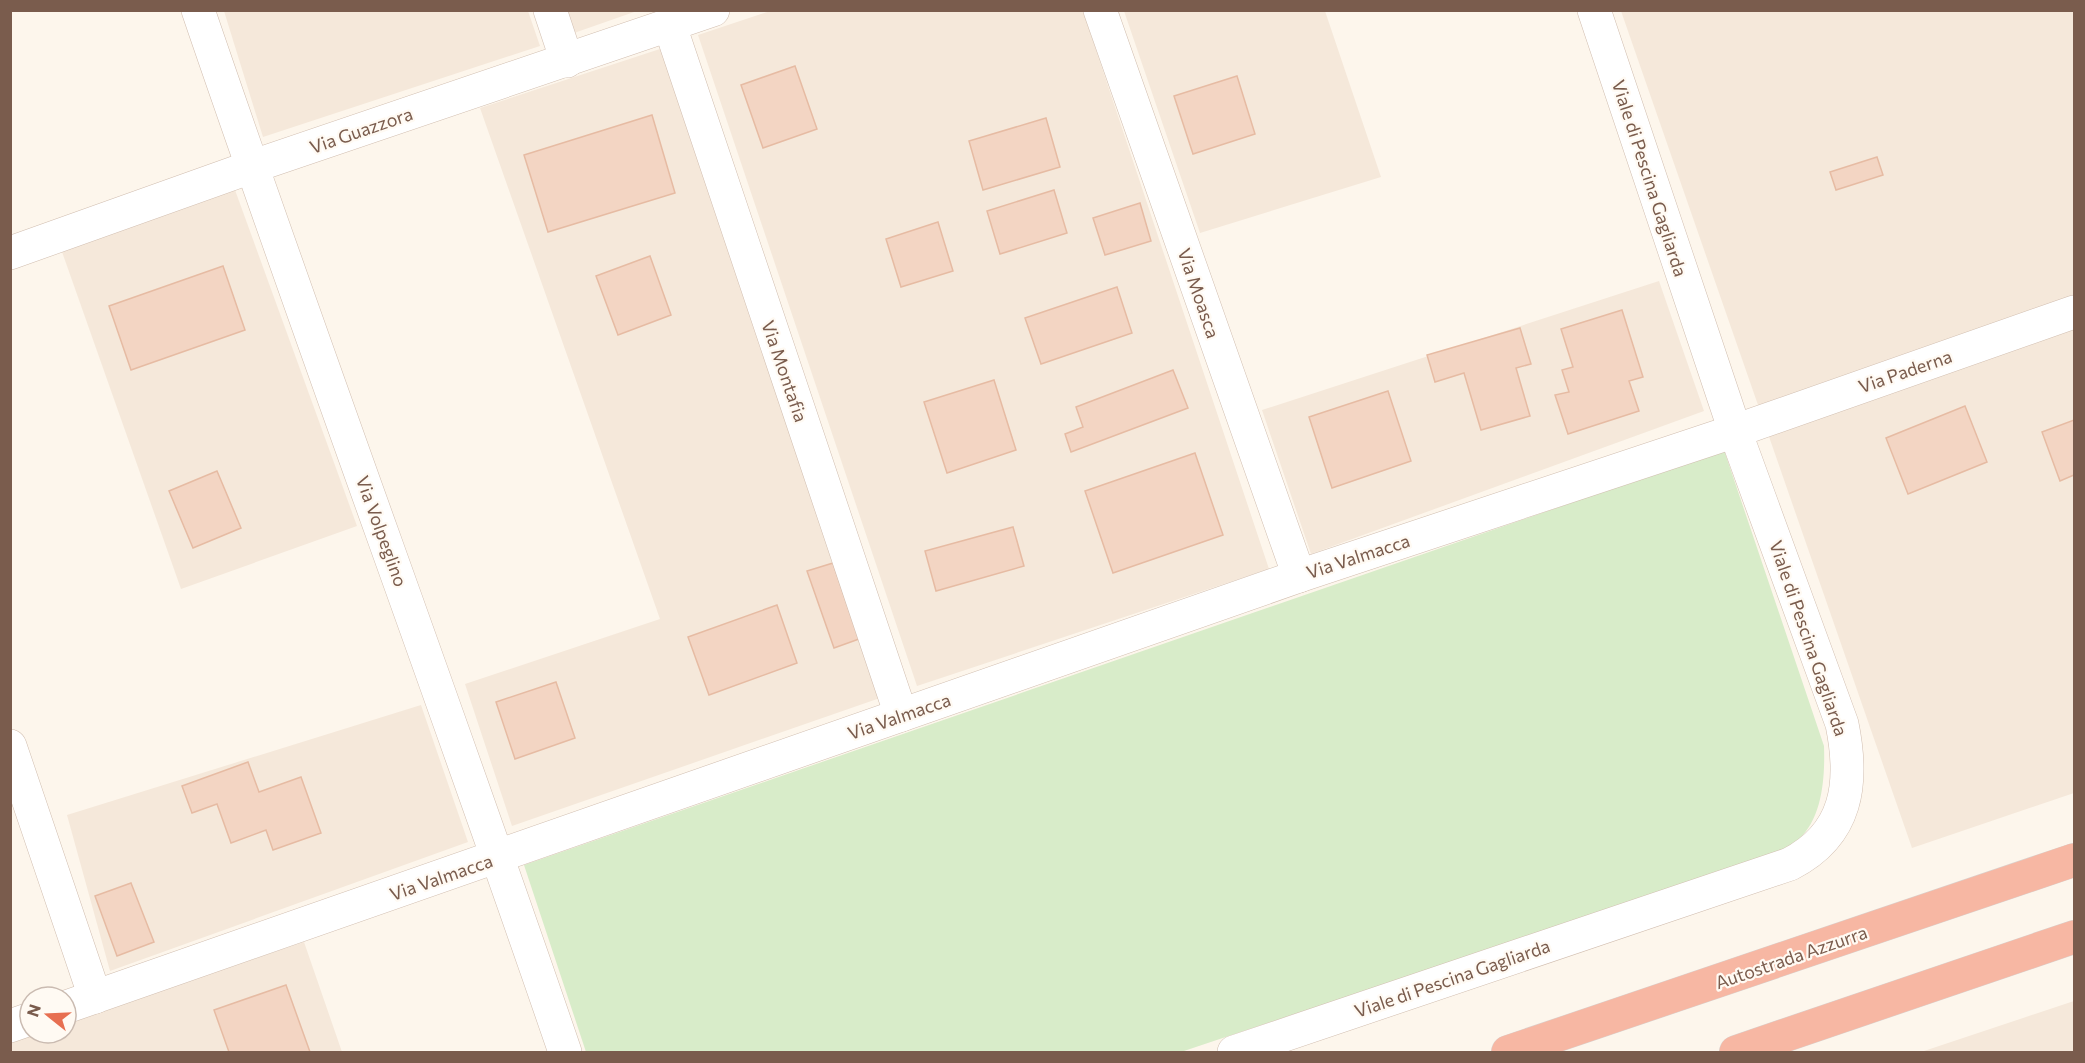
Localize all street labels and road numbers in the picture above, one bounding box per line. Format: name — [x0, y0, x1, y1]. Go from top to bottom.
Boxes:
street label: Viale di Pescina Gagliarda — [1608, 77, 1692, 279]
street label: Via Guazzora — [307, 102, 415, 158]
street label: Via Moasca — [1173, 245, 1225, 341]
street label: Via Montafia — [757, 317, 813, 425]
street label: Via Paderna — [1855, 345, 1955, 397]
street label: Via Volpeglino — [352, 473, 412, 589]
street label: Via Valmacca — [1303, 529, 1413, 583]
street label: Viale di Pescina Gagliarda — [1765, 537, 1853, 739]
street label: Via Valmacca — [845, 688, 953, 744]
street label: Via Valmacca — [387, 849, 495, 905]
street label: Autostrada Azzurra — [1712, 921, 1870, 993]
street label: Viale di Pescina Gagliarda — [1351, 934, 1553, 1022]

